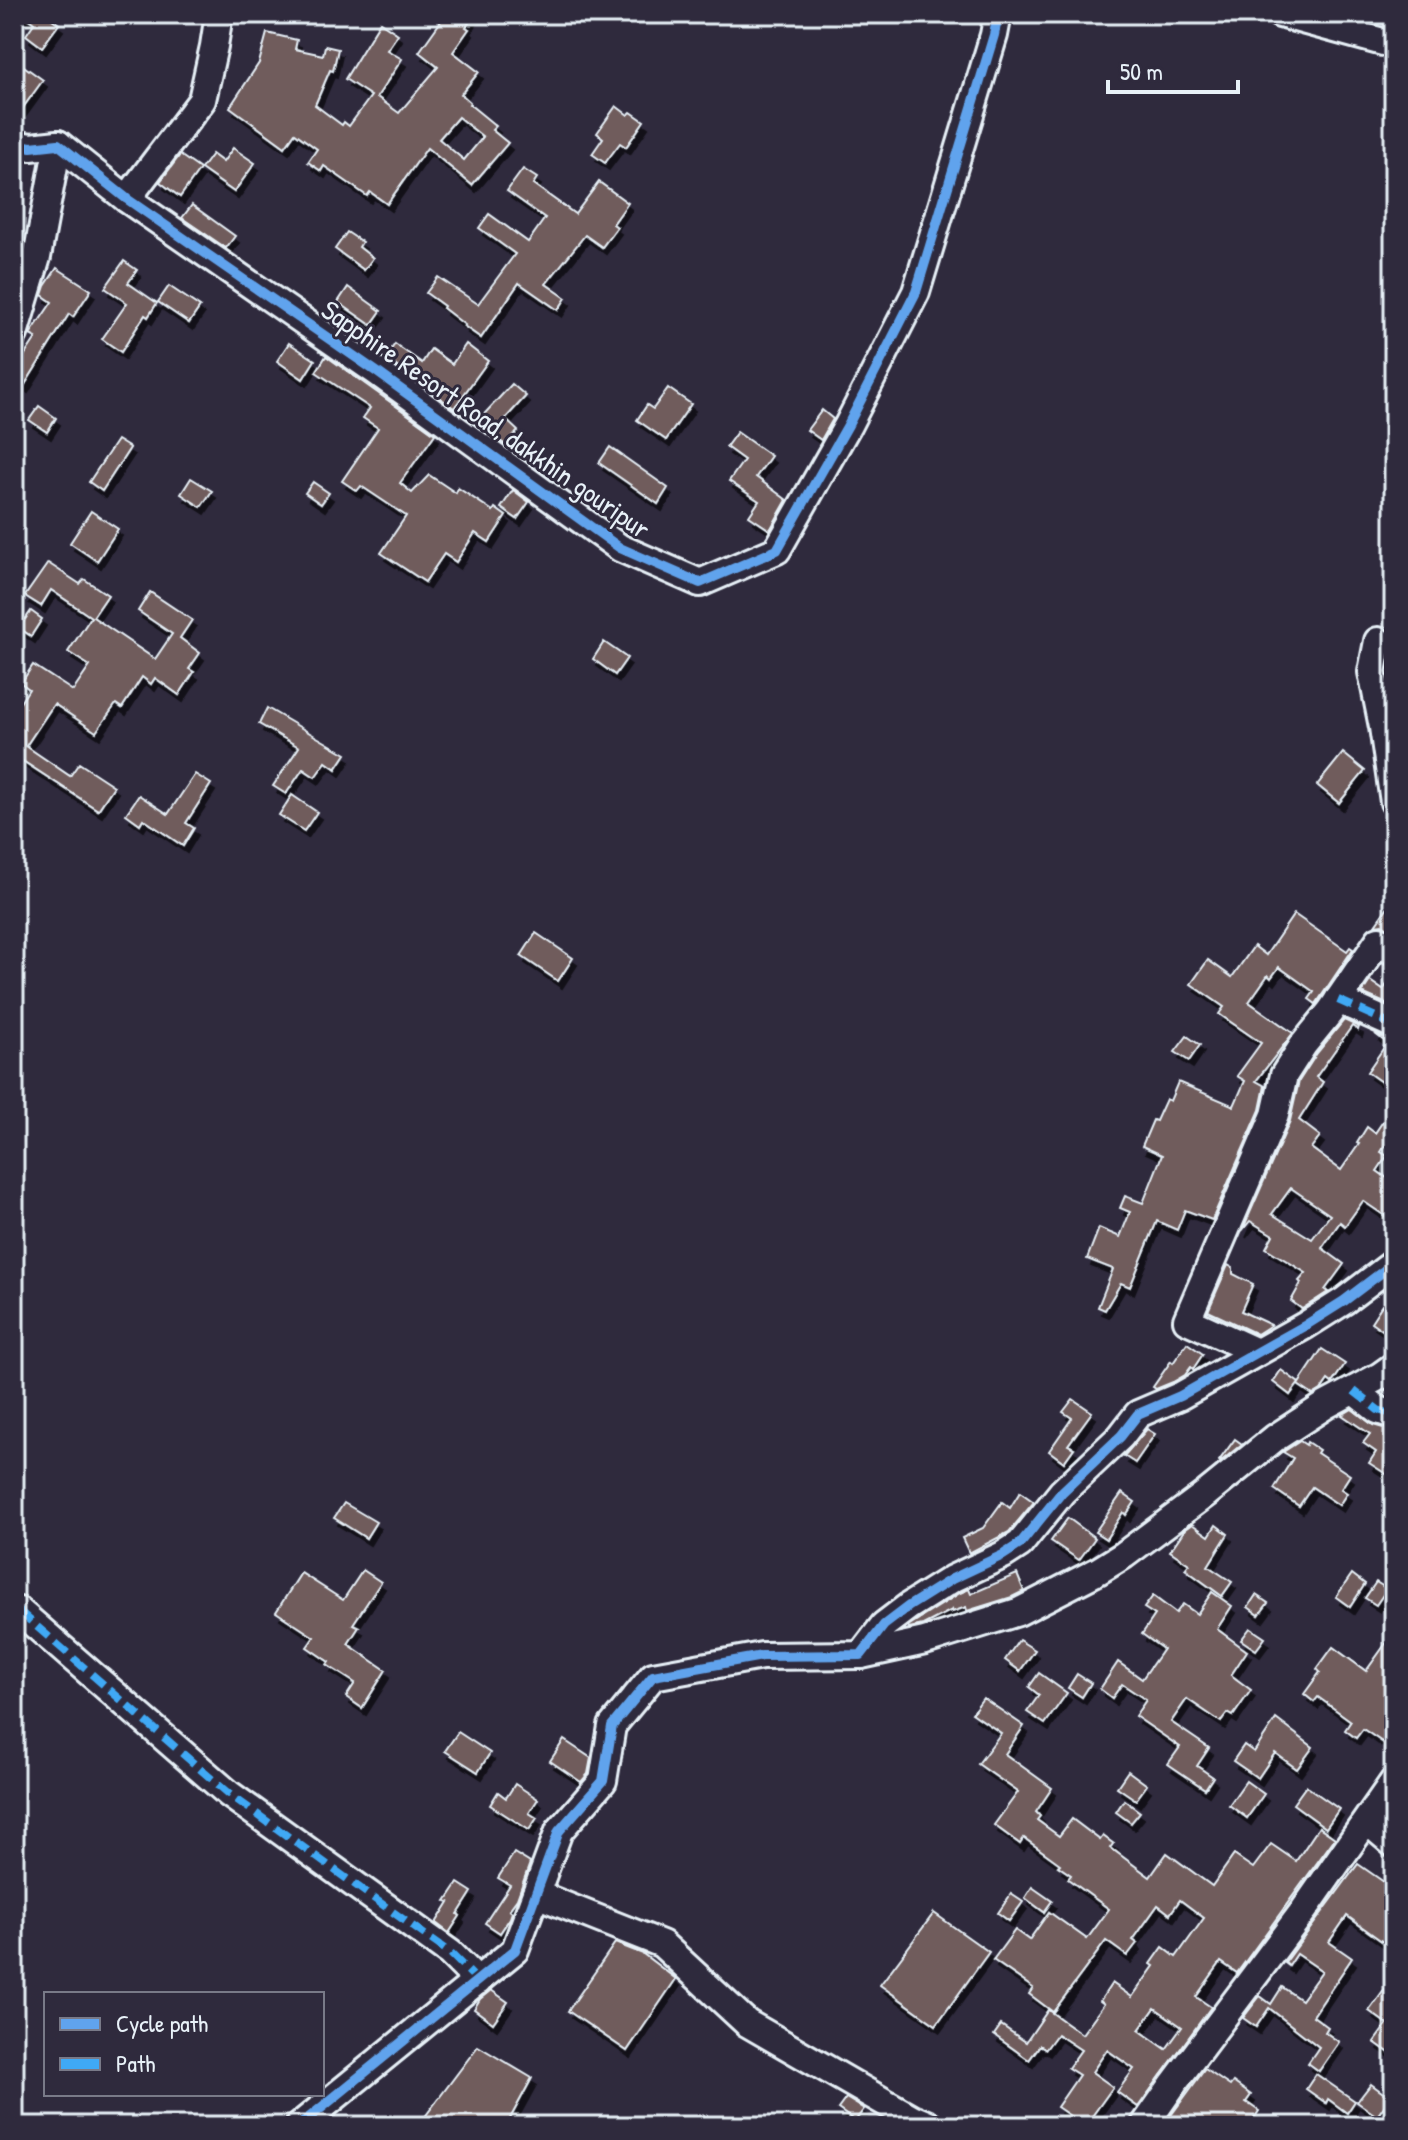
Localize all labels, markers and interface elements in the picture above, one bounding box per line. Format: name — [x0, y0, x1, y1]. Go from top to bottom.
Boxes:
scale bar — [1108, 44, 1238, 94]
text: 50 m — [1120, 55, 1163, 87]
street label: Sapphire Resort Road, dakkhin gouripur — [314, 291, 658, 547]
legend — [44, 1992, 324, 2096]
text: Cycle path — [116, 2007, 208, 2039]
text: Path — [116, 2047, 155, 2079]

